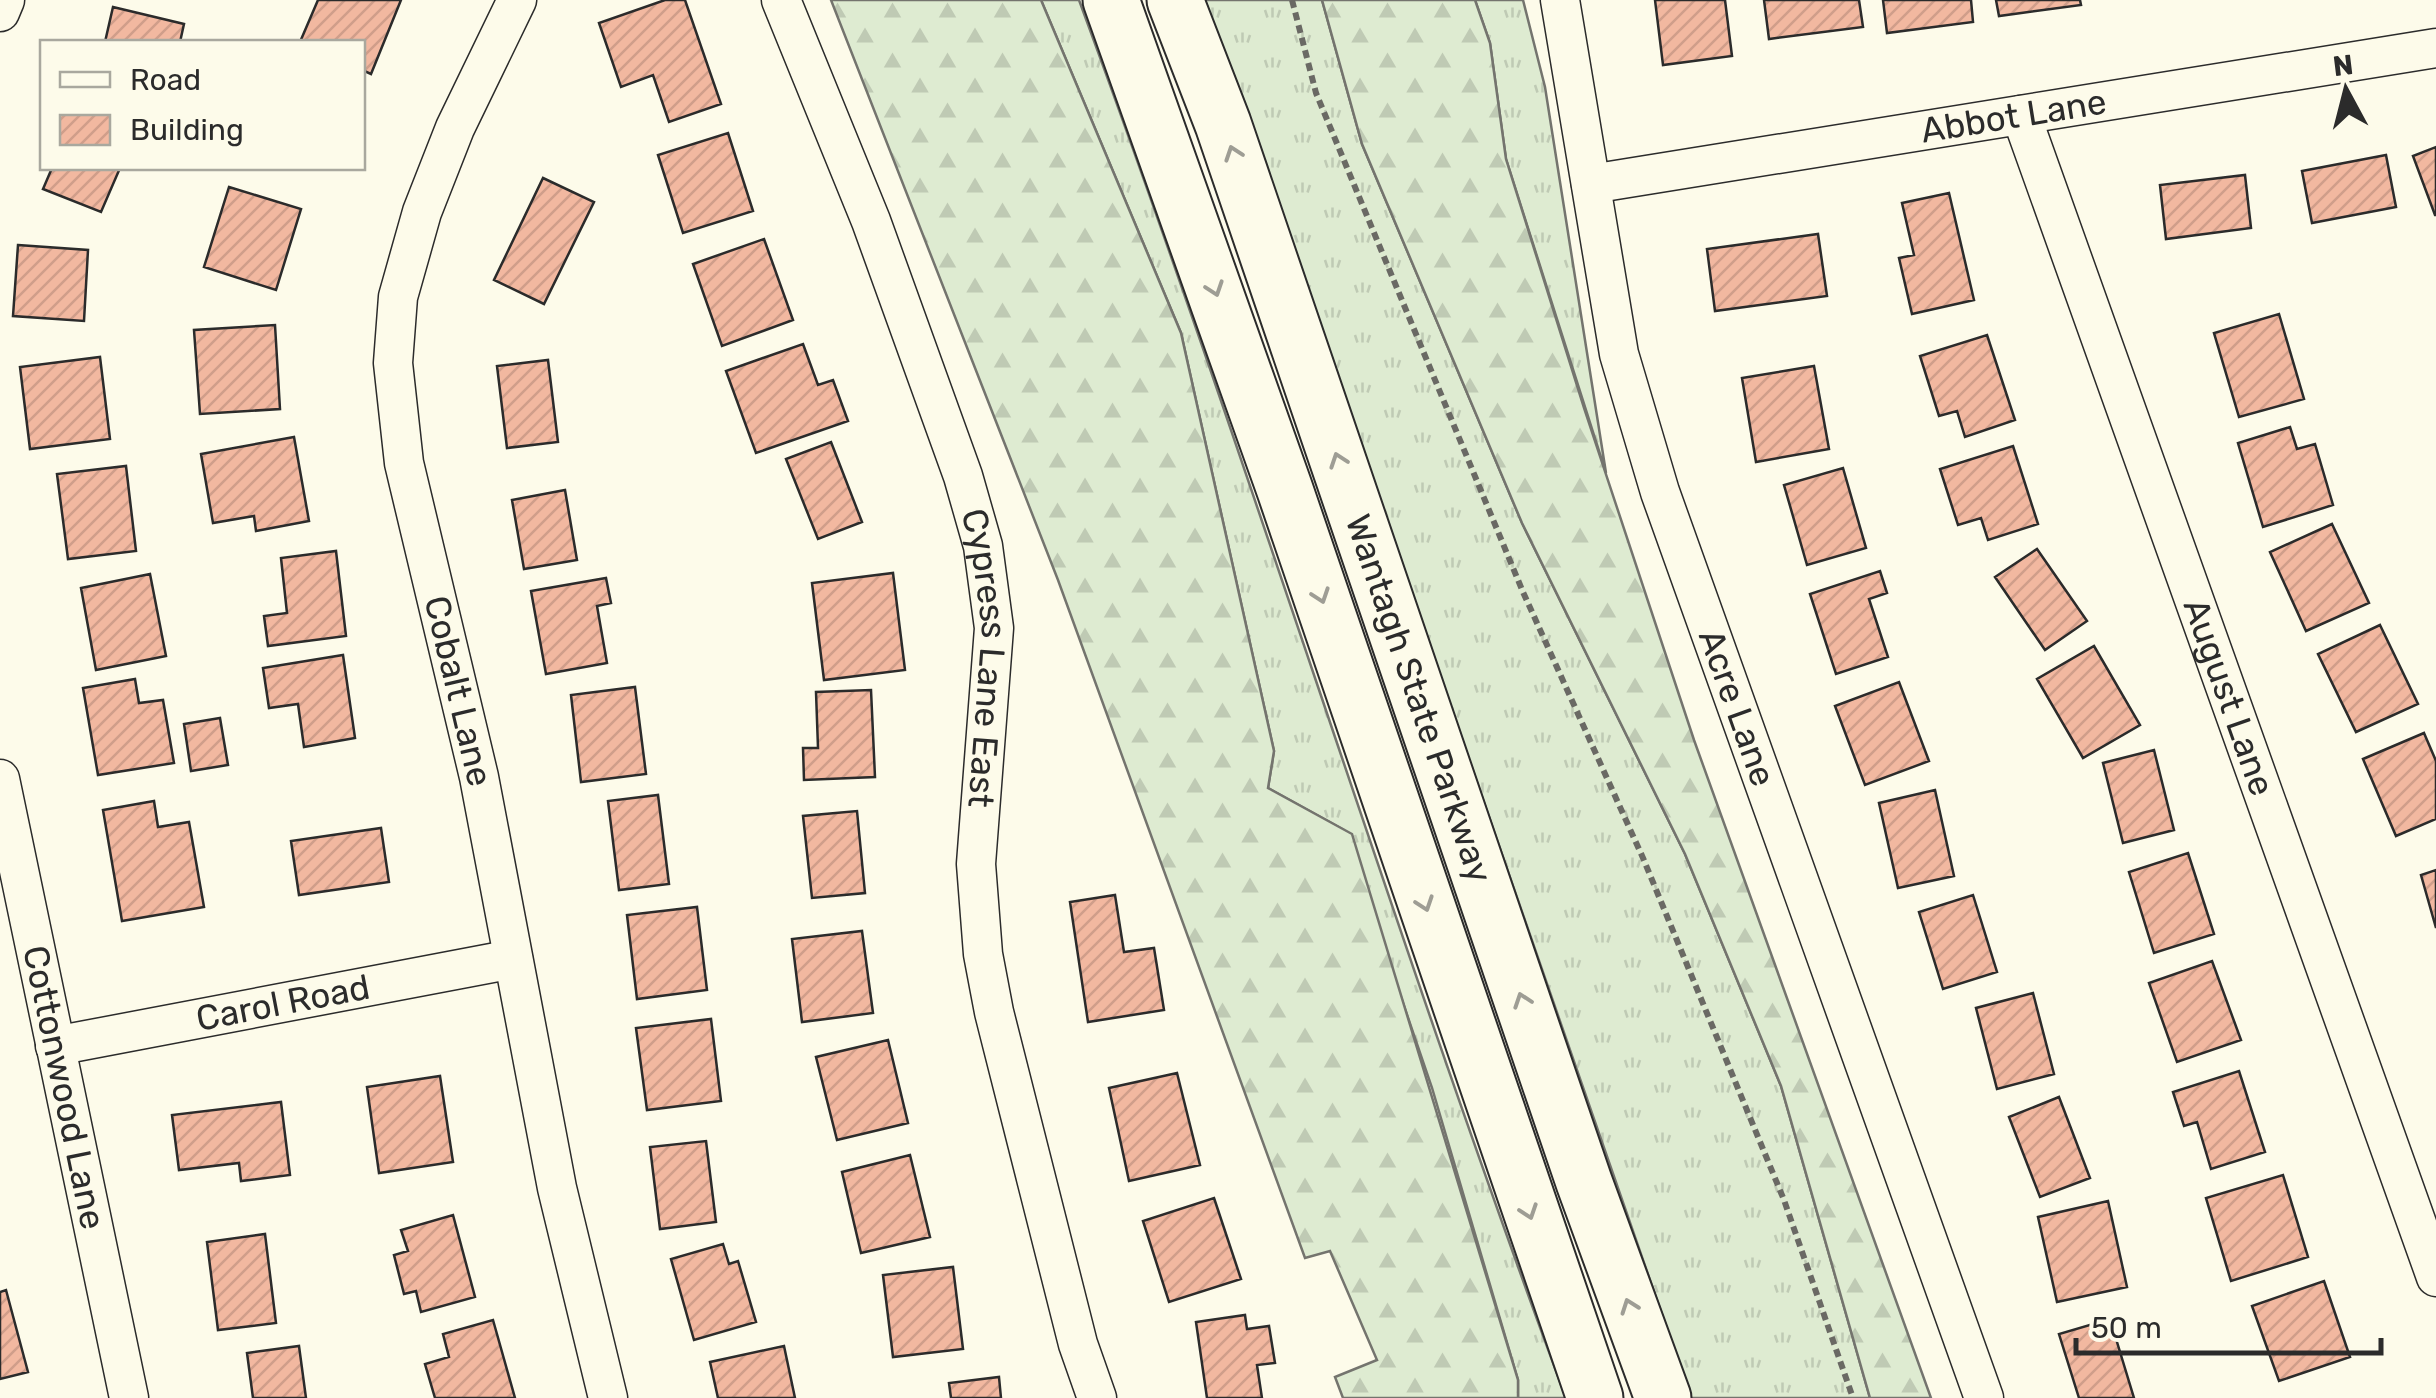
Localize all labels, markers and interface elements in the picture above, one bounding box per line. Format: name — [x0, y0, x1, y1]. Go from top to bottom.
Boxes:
legend — [40, 40, 365, 170]
north arrow — [2296, 40, 2396, 140]
text: N — [2331, 48, 2355, 83]
text: Road — [130, 62, 201, 98]
street label: Abbot Lane — [1918, 80, 2109, 152]
text: Building — [130, 112, 244, 148]
one-way arrow — [1224, 145, 1244, 162]
one-way arrow — [1203, 280, 1223, 297]
one-way arrow — [1329, 453, 1349, 470]
street label: Cypress Lane East — [952, 504, 1015, 809]
street label: Wantagh State Parkway — [1337, 509, 1501, 888]
one-way arrow — [1310, 587, 1330, 604]
street label: Cobalt Lane — [415, 592, 501, 790]
street label: August Lane — [2174, 593, 2283, 801]
street label: Acre Lane — [1690, 624, 1784, 792]
one-way arrow — [1414, 895, 1434, 912]
street label: Cottonwood Lane — [14, 942, 114, 1233]
street label: Carol Road — [193, 966, 373, 1040]
one-way arrow — [1513, 992, 1534, 1009]
one-way arrow — [1518, 1203, 1538, 1220]
scale bar — [2076, 1293, 2381, 1355]
one-way arrow — [1620, 1299, 1641, 1316]
text: 50 m — [2091, 1310, 2162, 1346]

